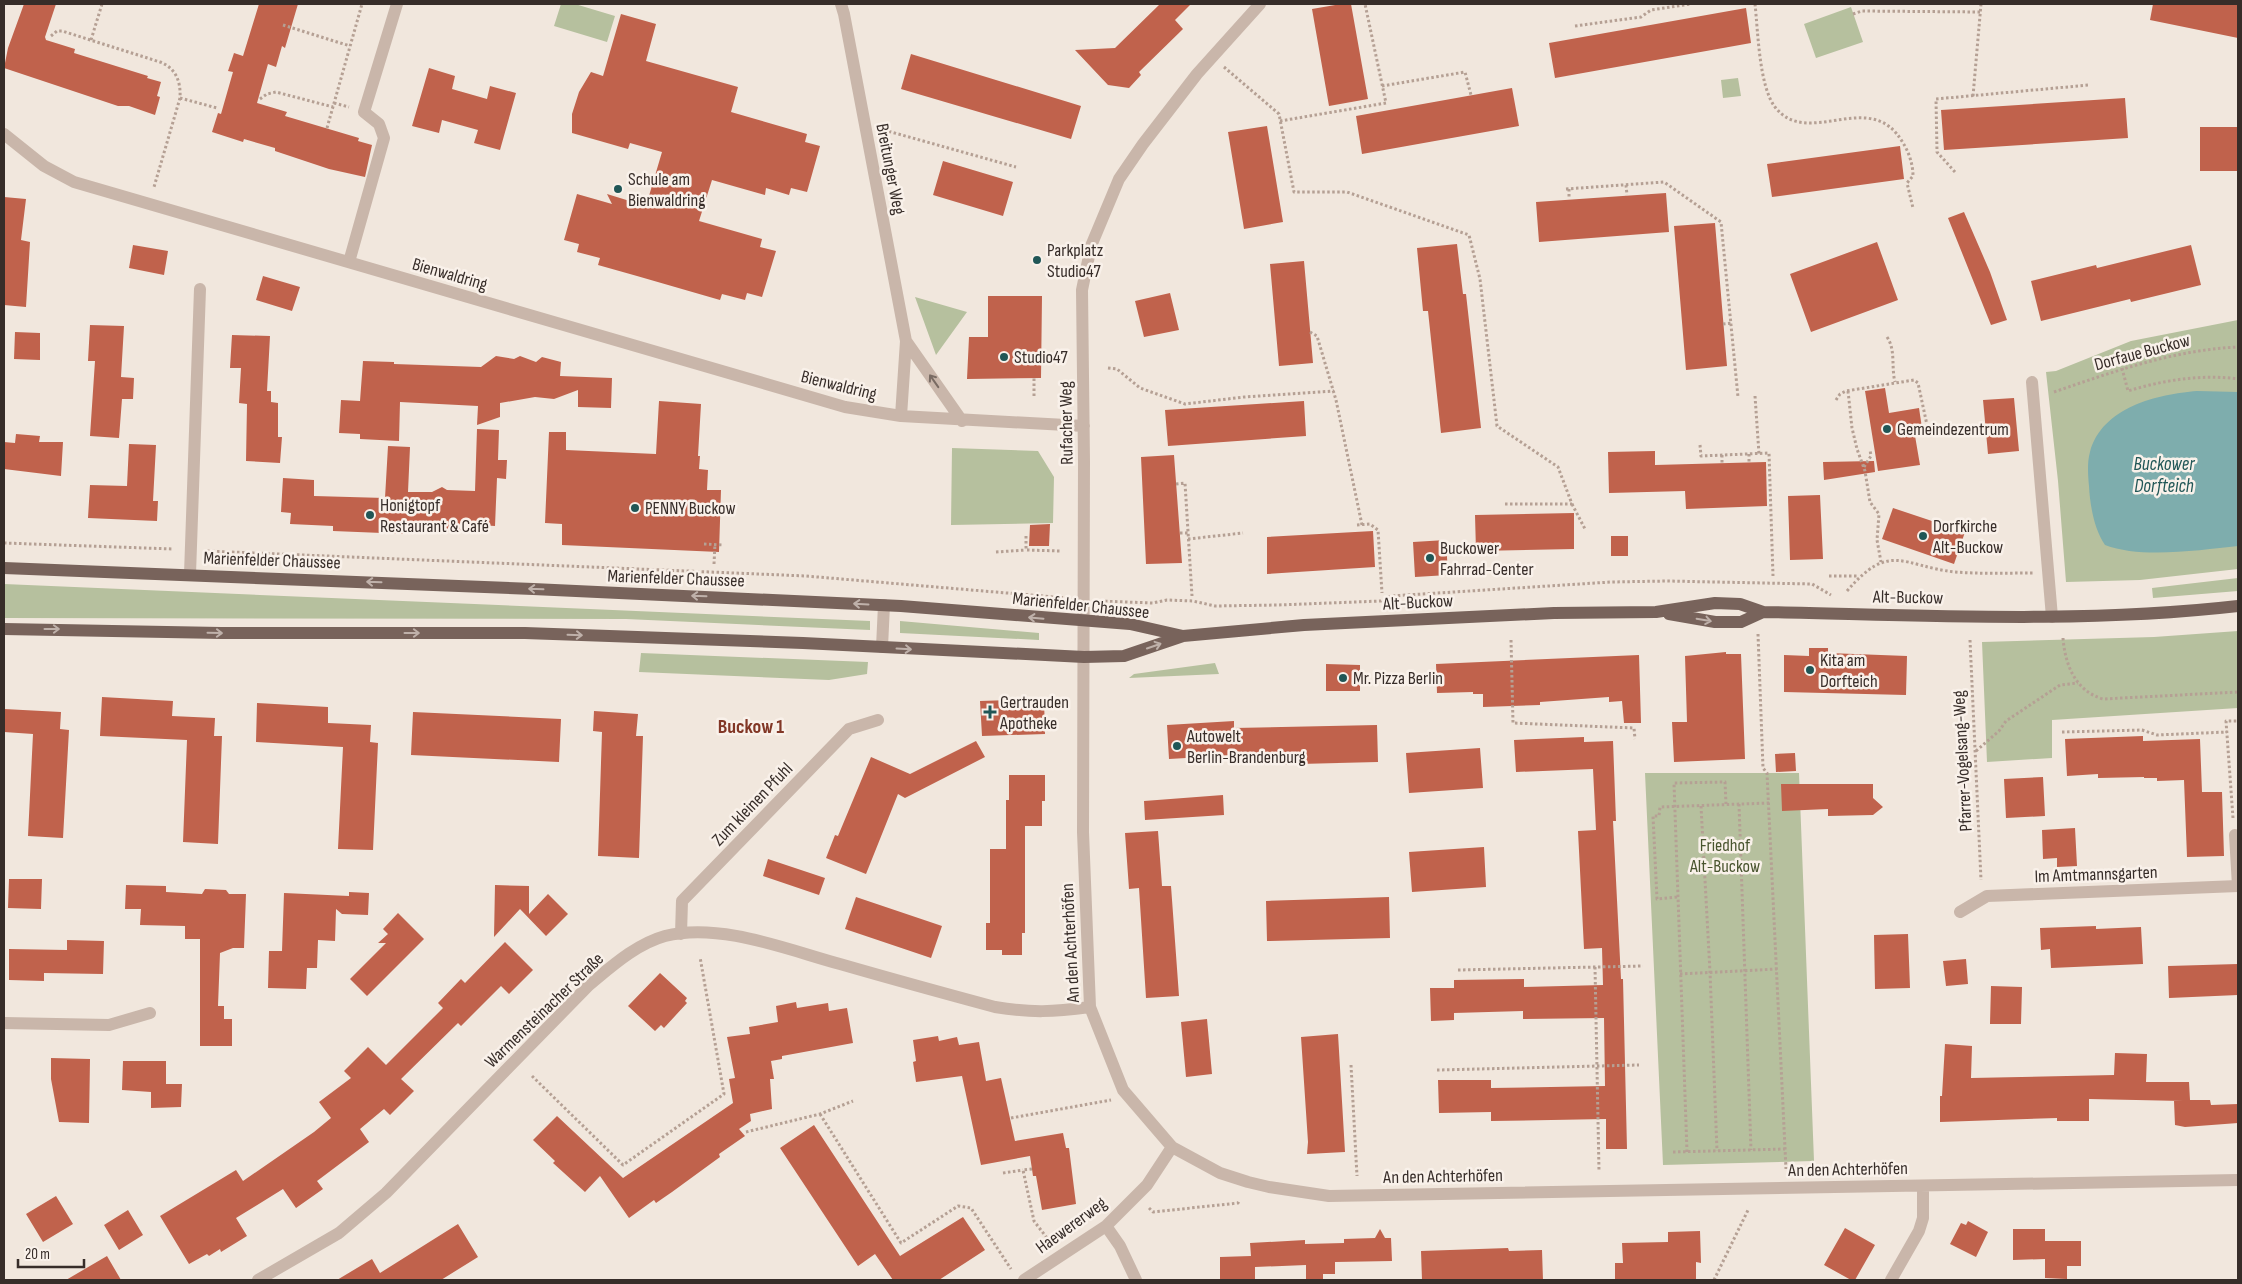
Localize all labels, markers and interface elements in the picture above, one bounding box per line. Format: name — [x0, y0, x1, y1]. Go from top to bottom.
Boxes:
street label: Breitunger Weg — [871, 122, 910, 216]
place label: Schule am Bienwaldring — [628, 169, 705, 211]
marker: Schule am Bienwaldring — [612, 183, 624, 195]
place label: Parkplatz Studio47 — [1047, 240, 1104, 282]
street label: Bienwaldring — [410, 254, 490, 295]
marker: Parkplatz Studio47 — [1031, 254, 1043, 266]
street label: Dorfaue Buckow — [2092, 330, 2192, 375]
place label: Studio47 — [1014, 347, 1068, 368]
marker: Studio47 — [998, 351, 1010, 363]
street label: Bienwaldring — [799, 366, 879, 405]
one-way arrow — [929, 374, 939, 388]
street label: Rufacher Weg — [1055, 381, 1078, 465]
place label: Gemeindezentrum — [1897, 419, 2009, 440]
marker: Gemeindezentrum — [1881, 423, 1893, 435]
water label: Buckower Dorfteich — [2133, 453, 2195, 498]
place label: Honigtopf Restaurant & Café — [380, 495, 489, 537]
place label: PENNY Buckow — [645, 498, 736, 519]
marker: PENNY Buckow — [629, 502, 641, 514]
marker: Honigtopf Restaurant & Café — [364, 509, 376, 521]
place label: Dorfkirche Alt-Buckow — [1932, 516, 2003, 558]
marker: Dorfkirche Alt-Buckow — [1917, 530, 1929, 542]
place label: Buckower Fahrrad-Center — [1440, 538, 1534, 580]
street label: Marienfelder Chaussee — [203, 548, 341, 573]
marker: Buckower Fahrrad-Center — [1424, 552, 1436, 564]
street label: Marienfelder Chaussee — [607, 566, 745, 591]
one-way arrow — [366, 577, 382, 587]
one-way arrow — [529, 584, 545, 594]
street label: Alt-Buckow — [1872, 586, 1943, 609]
street label: Marienfelder Chaussee — [1012, 588, 1150, 623]
street label: Alt-Buckow — [1381, 590, 1454, 615]
one-way arrow — [691, 591, 707, 601]
one-way arrow — [853, 599, 869, 608]
one-way arrow — [1028, 613, 1044, 623]
one-way arrow — [1695, 616, 1711, 626]
one-way arrow — [44, 624, 60, 634]
one-way arrow — [207, 628, 223, 637]
one-way arrow — [404, 628, 420, 638]
one-way arrow — [567, 630, 583, 639]
one-way arrow — [1145, 641, 1161, 650]
one-way arrow — [895, 644, 911, 653]
place label: Kita am Dorfteich — [1820, 650, 1878, 692]
marker: Kita am Dorfteich — [1804, 664, 1816, 676]
place label: Mr. Pizza Berlin — [1353, 668, 1443, 689]
marker: Mr. Pizza Berlin — [1337, 672, 1349, 684]
street label: Pfarrer-Vogelsang-Weg — [1948, 690, 1977, 832]
place label: Gertrauden Apotheke — [999, 692, 1069, 734]
marker: Gertrauden Apotheke — [984, 706, 996, 718]
district label: Buckow 1 — [718, 715, 784, 739]
place label: Autowelt Berlin-Brandenburg — [1186, 726, 1306, 768]
marker: Autowelt Berlin-Brandenburg — [1171, 740, 1183, 752]
street label: Zum kleinen Pfuhl — [708, 759, 797, 850]
park label: Friedhof Alt-Buckow — [1689, 835, 1760, 877]
street label: Im Amtmannsgarten — [2034, 862, 2158, 887]
street label: An den Achterhöfen — [1057, 883, 1084, 1004]
street label: Warmensteinacher Straße — [481, 948, 608, 1072]
street label: An den Achterhöfen — [1787, 1158, 1908, 1181]
street label: An den Achterhöfen — [1382, 1165, 1503, 1188]
street label: Haewererweg — [1032, 1193, 1111, 1258]
scale bar — [18, 1236, 84, 1268]
text: 20 m — [25, 1245, 50, 1264]

